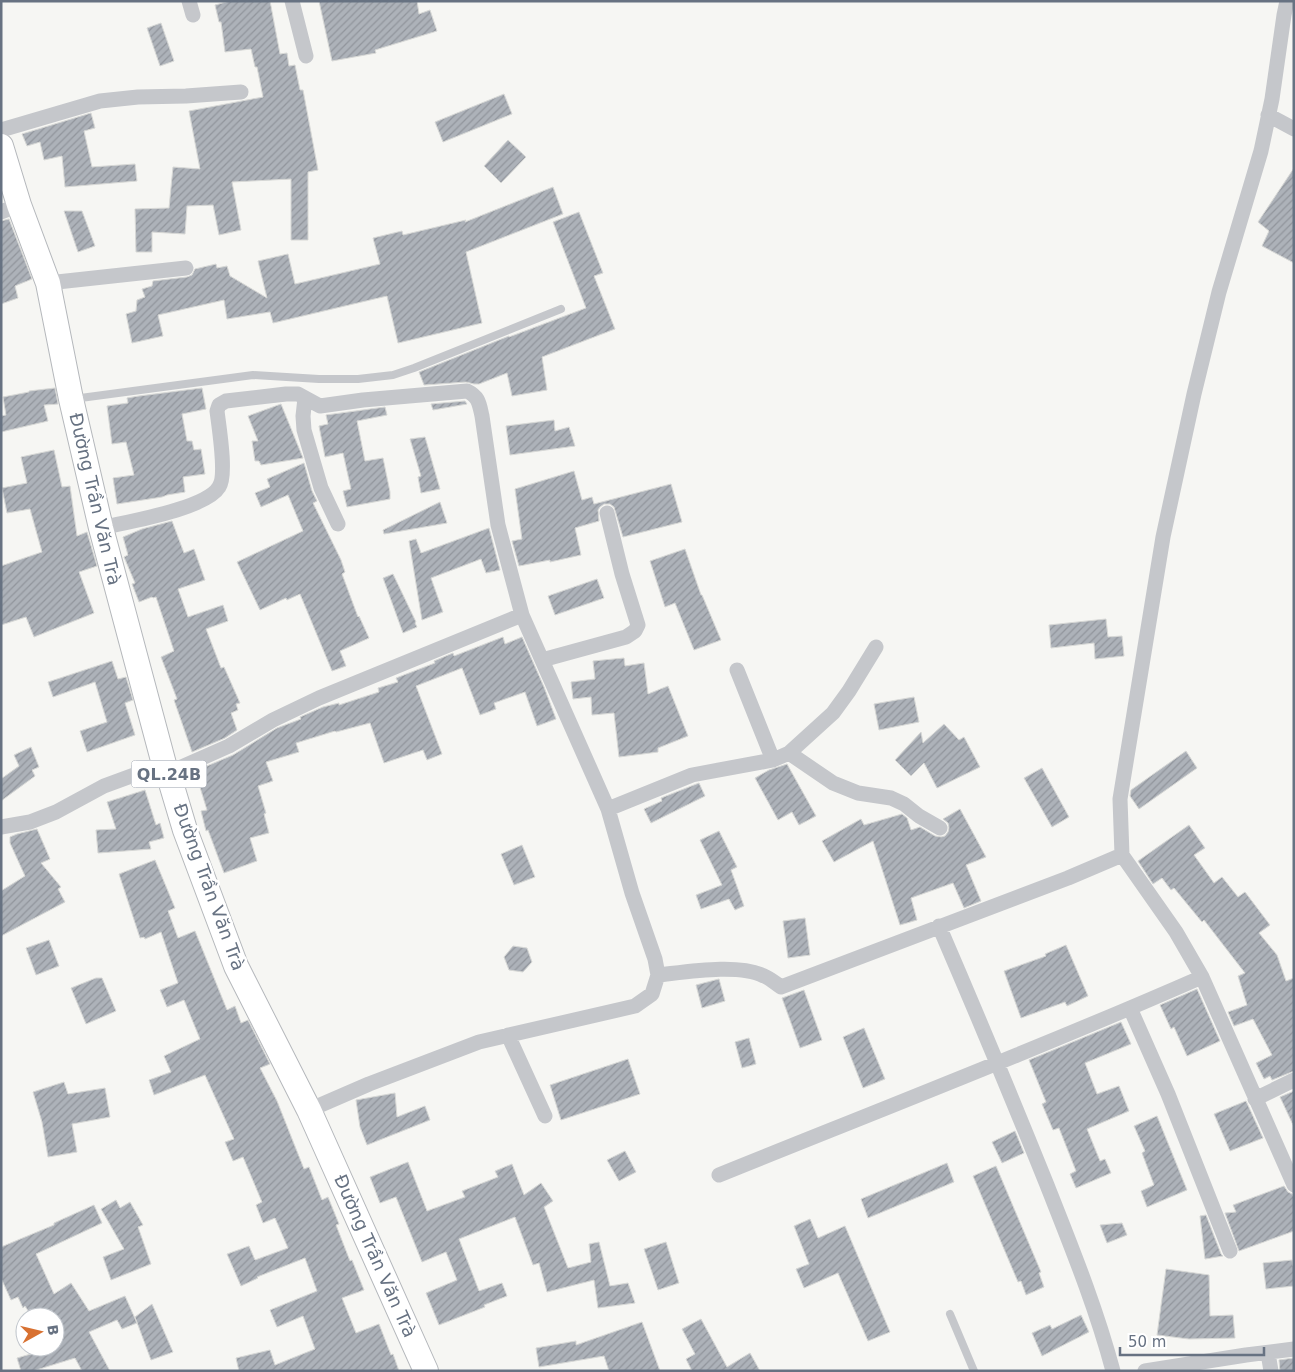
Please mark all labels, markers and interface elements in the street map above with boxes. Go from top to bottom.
street label: Đường Trần Văn Trà [65,411,126,587]
road number: QL.24B [132,761,206,788]
street label: Đường Trần Văn Trà [169,801,249,973]
street label: Đường Trần Văn Trà [330,1171,421,1341]
north arrow [15,1307,65,1357]
text: B [44,1324,62,1337]
scale bar [1120,1324,1264,1356]
text: 50 m [1128,1333,1166,1351]

